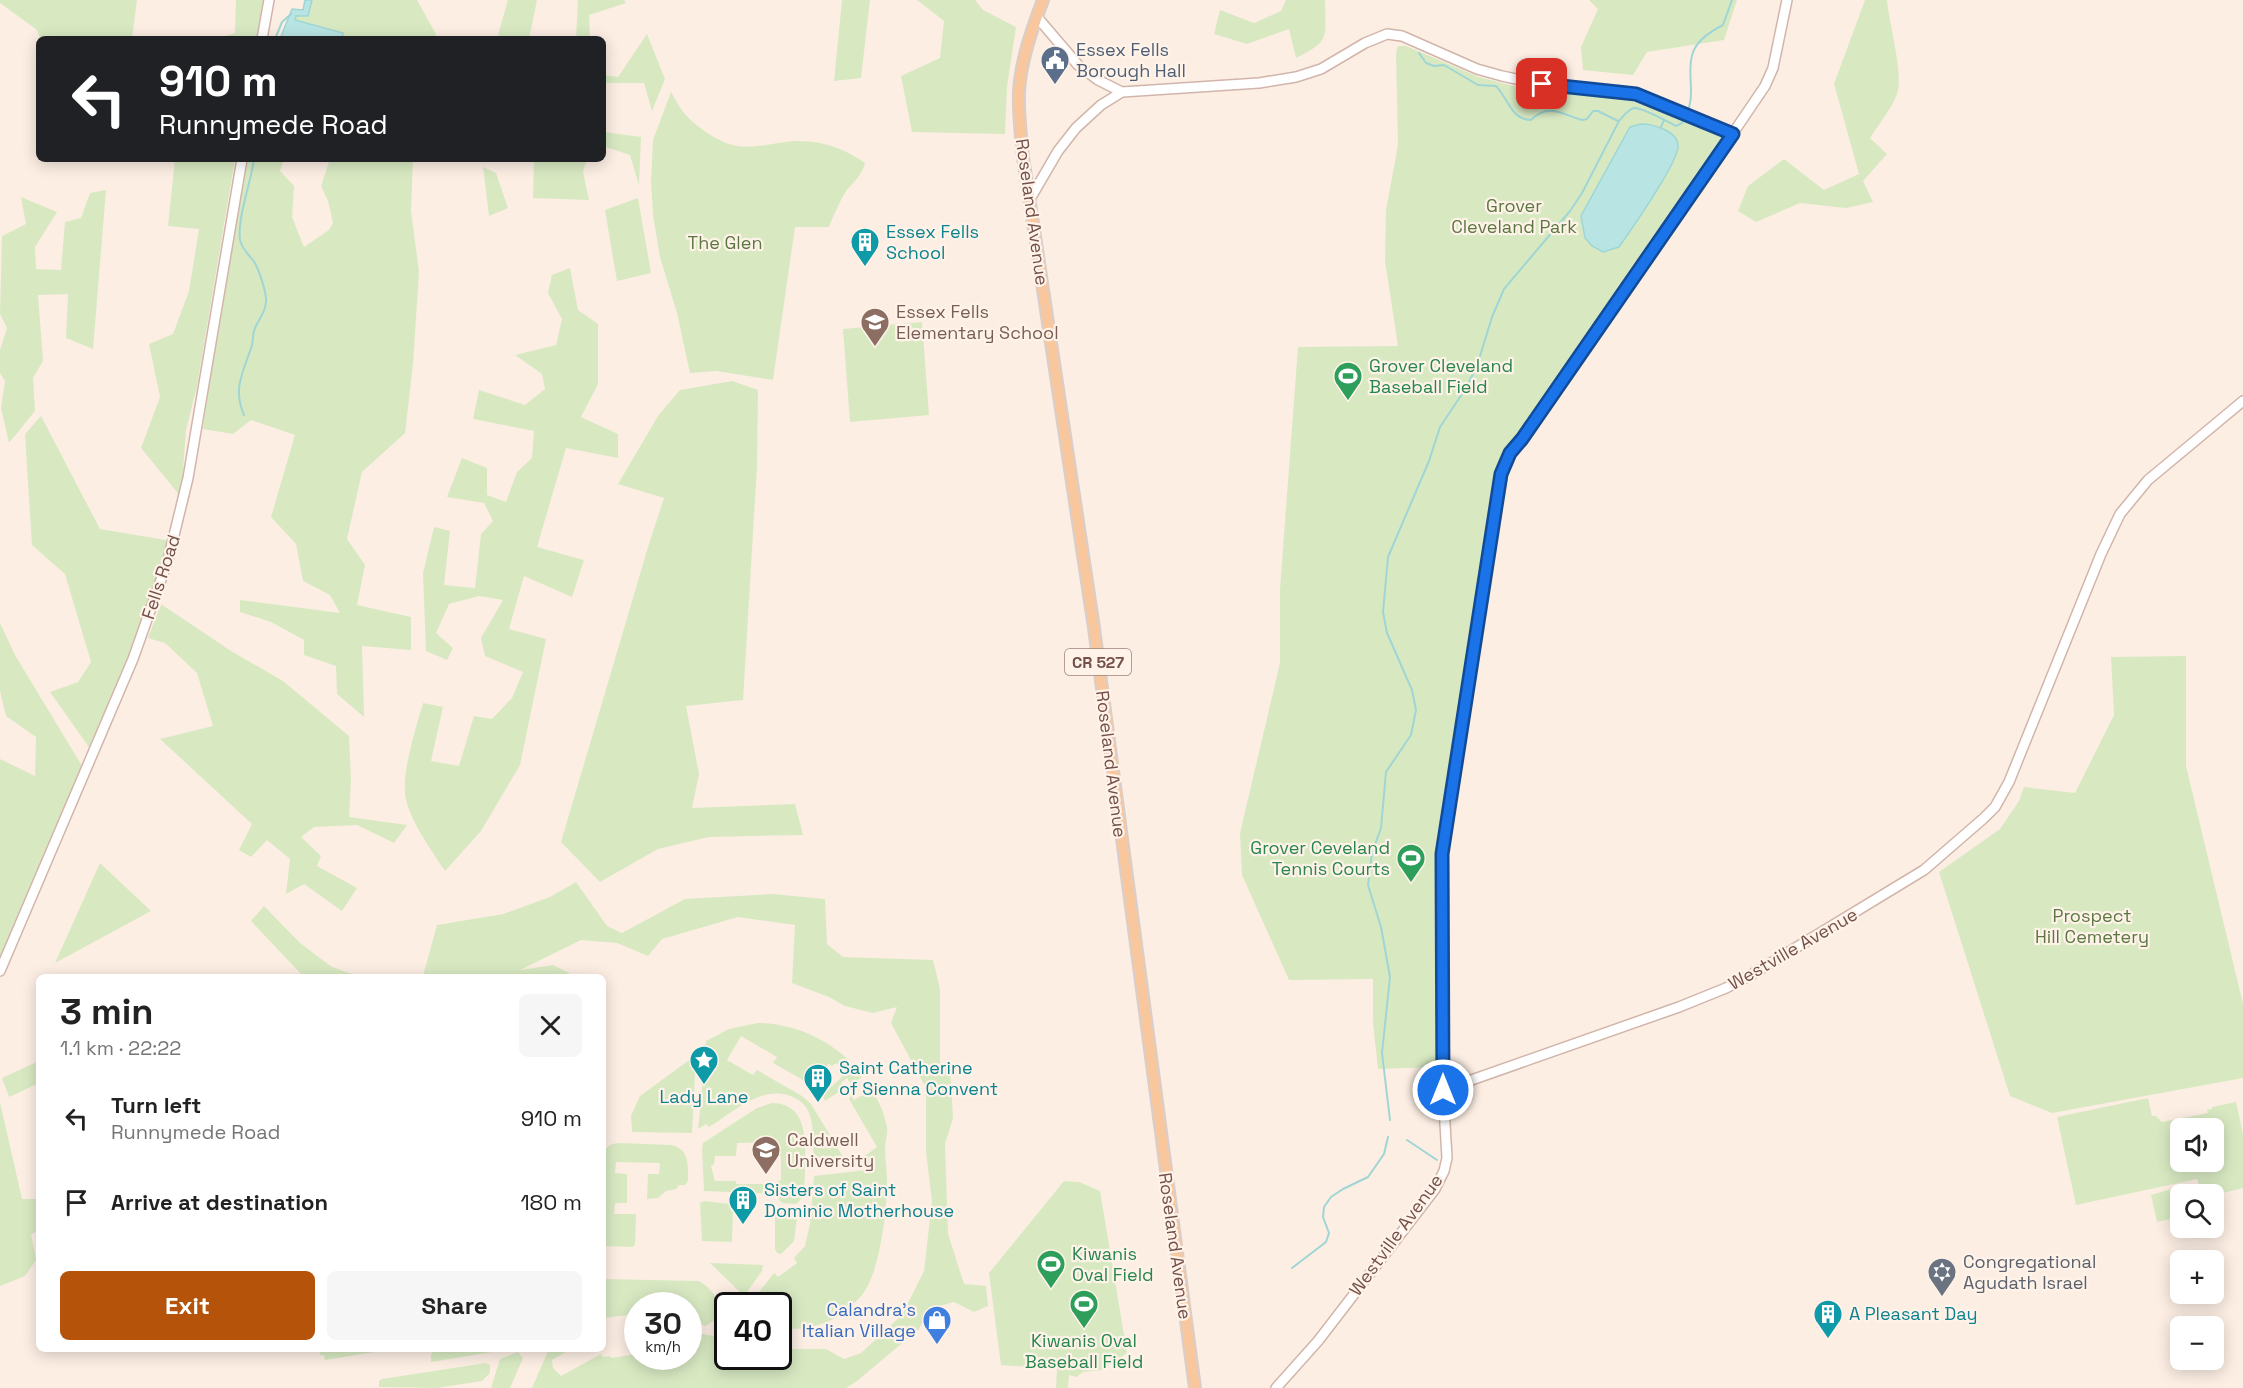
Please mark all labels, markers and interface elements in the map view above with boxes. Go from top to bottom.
place label: Essex Fells Borough Hall [1076,38,1186,82]
public building icon: Essex Fells Borough Hall [1039,44,1071,86]
text: 910 m [159,55,278,108]
pin [1516,58,1567,109]
icon: left [60,60,138,138]
icon: arrive [1525,67,1558,100]
text: Runnymede Road [159,107,388,142]
street label: Roseland Avenue [1011,137,1054,287]
park label: Grover Cleveland Park [1451,194,1577,238]
place label: Essex Fells School [886,220,979,264]
building icon: Essex Fells School [849,226,881,268]
park label: The Glen [688,231,762,254]
place label: Essex Fells Elementary School [896,300,1059,344]
school or university icon: Essex Fells Elementary School [859,306,891,348]
place label: Grover Cleveland Baseball Field [1369,354,1513,398]
sports icon: Grover Cleveland Baseball Field [1332,360,1364,402]
street label: Fells Road [136,532,185,622]
road number: CR 527 [1065,649,1131,675]
street label: Roseland Avenue [1091,689,1132,839]
place label: Grover Ceveland Tennis Courts [1250,836,1390,880]
sports icon: Grover Ceveland Tennis Courts [1395,842,1427,884]
street label: Westville Avenue [1724,902,1861,995]
park label: Prospect Hill Cemetery [2035,904,2149,948]
text: 3 min [60,989,154,1035]
button: close [519,994,582,1057]
text: 1.1 km · 22:22 [60,1035,181,1061]
place icon: Lady Lane [688,1044,720,1086]
place label: Saint Catherine of Sienna Convent [839,1056,998,1100]
position arrow [1411,1058,1475,1122]
building icon: Saint Catherine of Sienna Convent [802,1062,834,1104]
place label: Lady Lane [659,1085,749,1108]
text: Turn left [111,1091,201,1119]
icon: left [60,1102,93,1135]
text: 910 m [521,1104,582,1132]
map controls [2170,1118,2224,1370]
button: sound [2170,1118,2224,1172]
text: Runnymede Road [111,1119,280,1145]
place label: Caldwell University [787,1128,874,1172]
school or university icon: Caldwell University [750,1134,782,1176]
street label: Westville Avenue [1344,1169,1448,1300]
street label: Roseland Avenue [1154,1171,1197,1321]
place label: Sisters of Saint Dominic Motherhouse [764,1178,954,1222]
building icon: Sisters of Saint Dominic Motherhouse [727,1184,759,1226]
button: search [2170,1184,2224,1238]
icon: arrive [60,1186,93,1219]
text: Arrive at destination [111,1188,328,1216]
text: 180 m [520,1188,582,1216]
place label: Kiwanis Oval Field [1072,1242,1154,1286]
sports icon: Kiwanis Oval Field [1035,1248,1067,1290]
place label: Congregational Agudath Israel [1963,1250,2096,1294]
button: + [2170,1250,2224,1304]
synagogue icon: Congregational Agudath Israel [1926,1256,1958,1298]
button: Exit [60,1271,315,1340]
button: Share [327,1271,582,1340]
sports icon: Kiwanis Oval Baseball Field [1068,1288,1100,1330]
speed limit sign: 40 [714,1292,792,1370]
place label: Calandra's Italian Village [802,1298,916,1342]
building icon: A Pleasant Day [1812,1298,1844,1340]
place label: A Pleasant Day [1849,1302,1977,1325]
text: 30 [644,1304,682,1343]
shop icon: Calandra's Italian Village [921,1304,953,1346]
button: − [2170,1316,2224,1370]
place label: Kiwanis Oval Baseball Field [1025,1329,1143,1373]
text: km/h [645,1337,681,1356]

